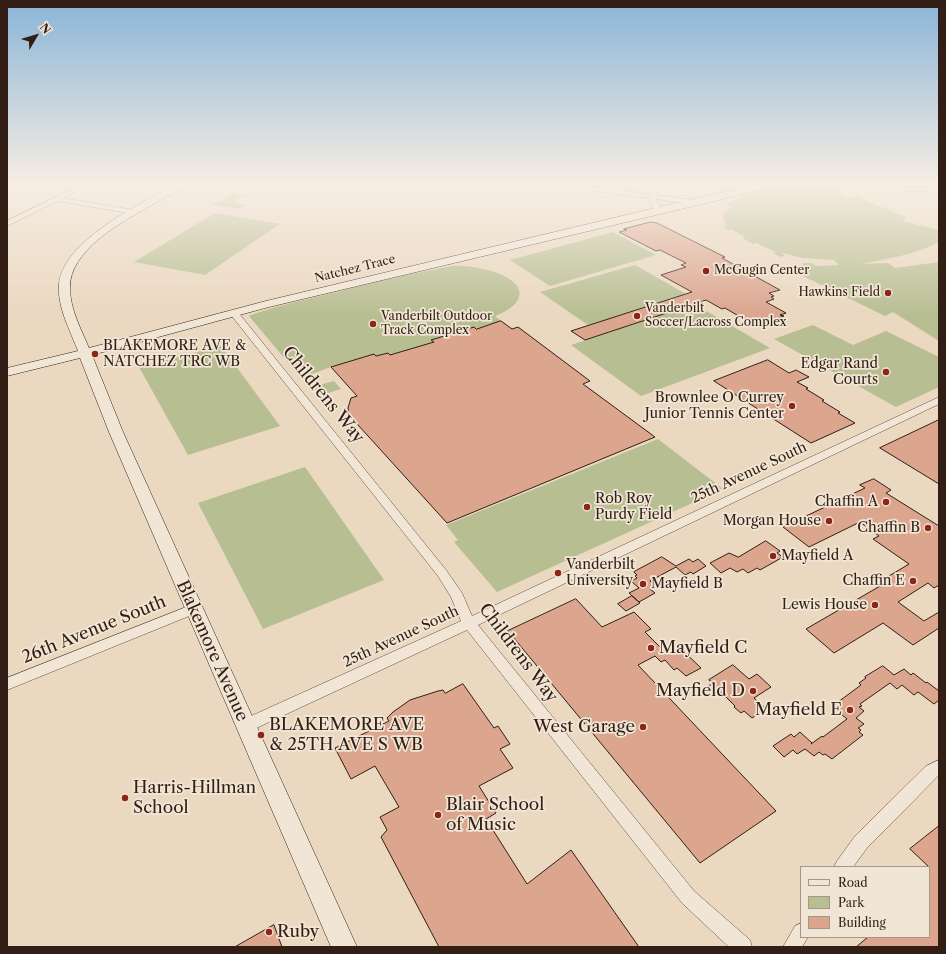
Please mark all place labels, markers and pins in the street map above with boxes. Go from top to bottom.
place label: McGugin Center [714,264,809,278]
marker: McGugin Center [701,266,711,276]
place label: Hawkins Field [798,286,880,300]
marker: Hawkins Field [883,288,893,298]
place label: Vanderbilt Soccer/Lacross Complex [645,302,786,330]
place label: Vanderbilt Outdoor Track Complex [381,310,492,338]
marker: Vanderbilt Soccer/Lacross Complex [632,311,642,321]
marker: Vanderbilt Outdoor Track Complex [368,319,378,329]
place label: BLAKEMORE AVE & NATCHEZ TRC WB [103,338,246,370]
marker: BLAKEMORE AVE & NATCHEZ TRC WB [90,349,100,359]
place label: Edgar Rand Courts [801,356,878,388]
marker: Edgar Rand Courts [881,367,891,377]
place label: Brownlee O Currey Junior Tennis Center [645,390,784,422]
marker: Brownlee O Currey Junior Tennis Center [787,401,797,411]
place label: Rob Roy Purdy Field [595,491,672,524]
place label: Chaffin A [815,494,878,510]
marker: Chaffin A [881,497,891,507]
marker: Rob Roy Purdy Field [582,502,592,512]
place label: Morgan House [723,513,821,529]
marker: Morgan House [824,516,834,526]
place label: Chaffin B [857,520,920,536]
marker: Chaffin B [923,523,933,533]
place label: Mayfield A [781,548,853,564]
marker: Mayfield A [768,551,778,561]
place label: Vanderbilt University [566,557,635,590]
marker: Vanderbilt University [553,568,563,578]
place label: Chaffin E [842,573,905,589]
place label: Mayfield B [651,576,723,592]
marker: Chaffin E [908,576,918,586]
marker: Mayfield B [638,579,648,589]
place label: Lewis House [782,597,867,613]
marker: Lewis House [870,600,880,610]
place label: Mayfield C [659,638,747,658]
marker: Mayfield C [646,643,656,653]
place label: Mayfield D [656,681,745,701]
marker: Mayfield D [748,686,758,696]
place label: Mayfield E [755,700,842,720]
marker: Mayfield E [845,705,855,715]
place label: BLAKEMORE AVE & 25TH AVE S WB [269,715,424,755]
place label: West Garage [533,717,635,737]
marker: West Garage [638,722,648,732]
marker: BLAKEMORE AVE & 25TH AVE S WB [256,730,266,740]
place label: Harris-Hillman School [133,778,256,818]
marker: Harris-Hillman School [120,793,130,803]
place label: Blair School of Music [446,795,544,835]
marker: Blair School of Music [433,810,443,820]
place label: Ruby [277,922,319,942]
marker: Ruby [264,927,274,937]

